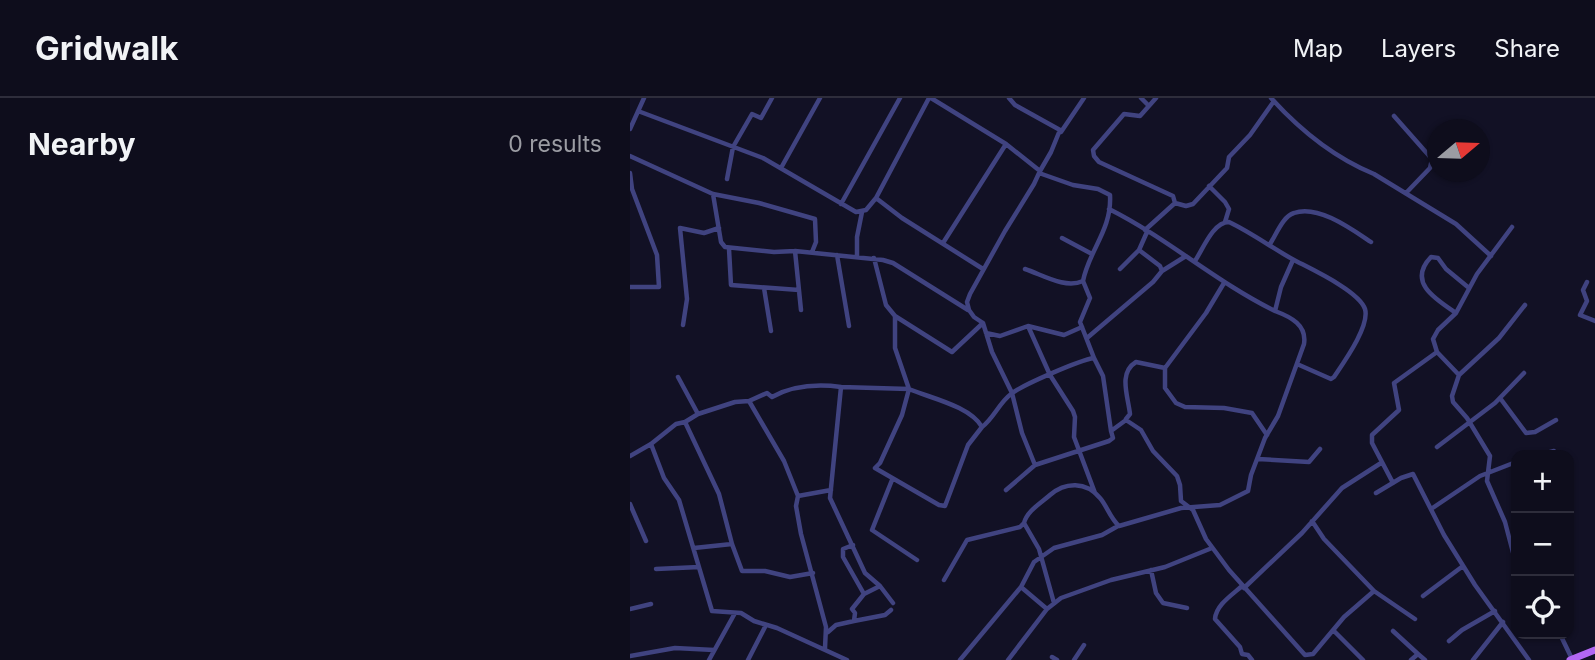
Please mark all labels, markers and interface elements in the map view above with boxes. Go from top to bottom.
text: Gridwalk [35,28,178,68]
text: Map [1293,34,1343,63]
text: Layers [1381,34,1456,63]
text: Share [1494,34,1560,63]
north arrow [1427,119,1490,182]
text: Nearby [28,126,136,162]
text: 0 results [508,130,602,158]
map controls [1511,450,1574,639]
button: + [1511,450,1574,513]
button: − [1511,513,1574,576]
button: locate [1511,576,1574,639]

